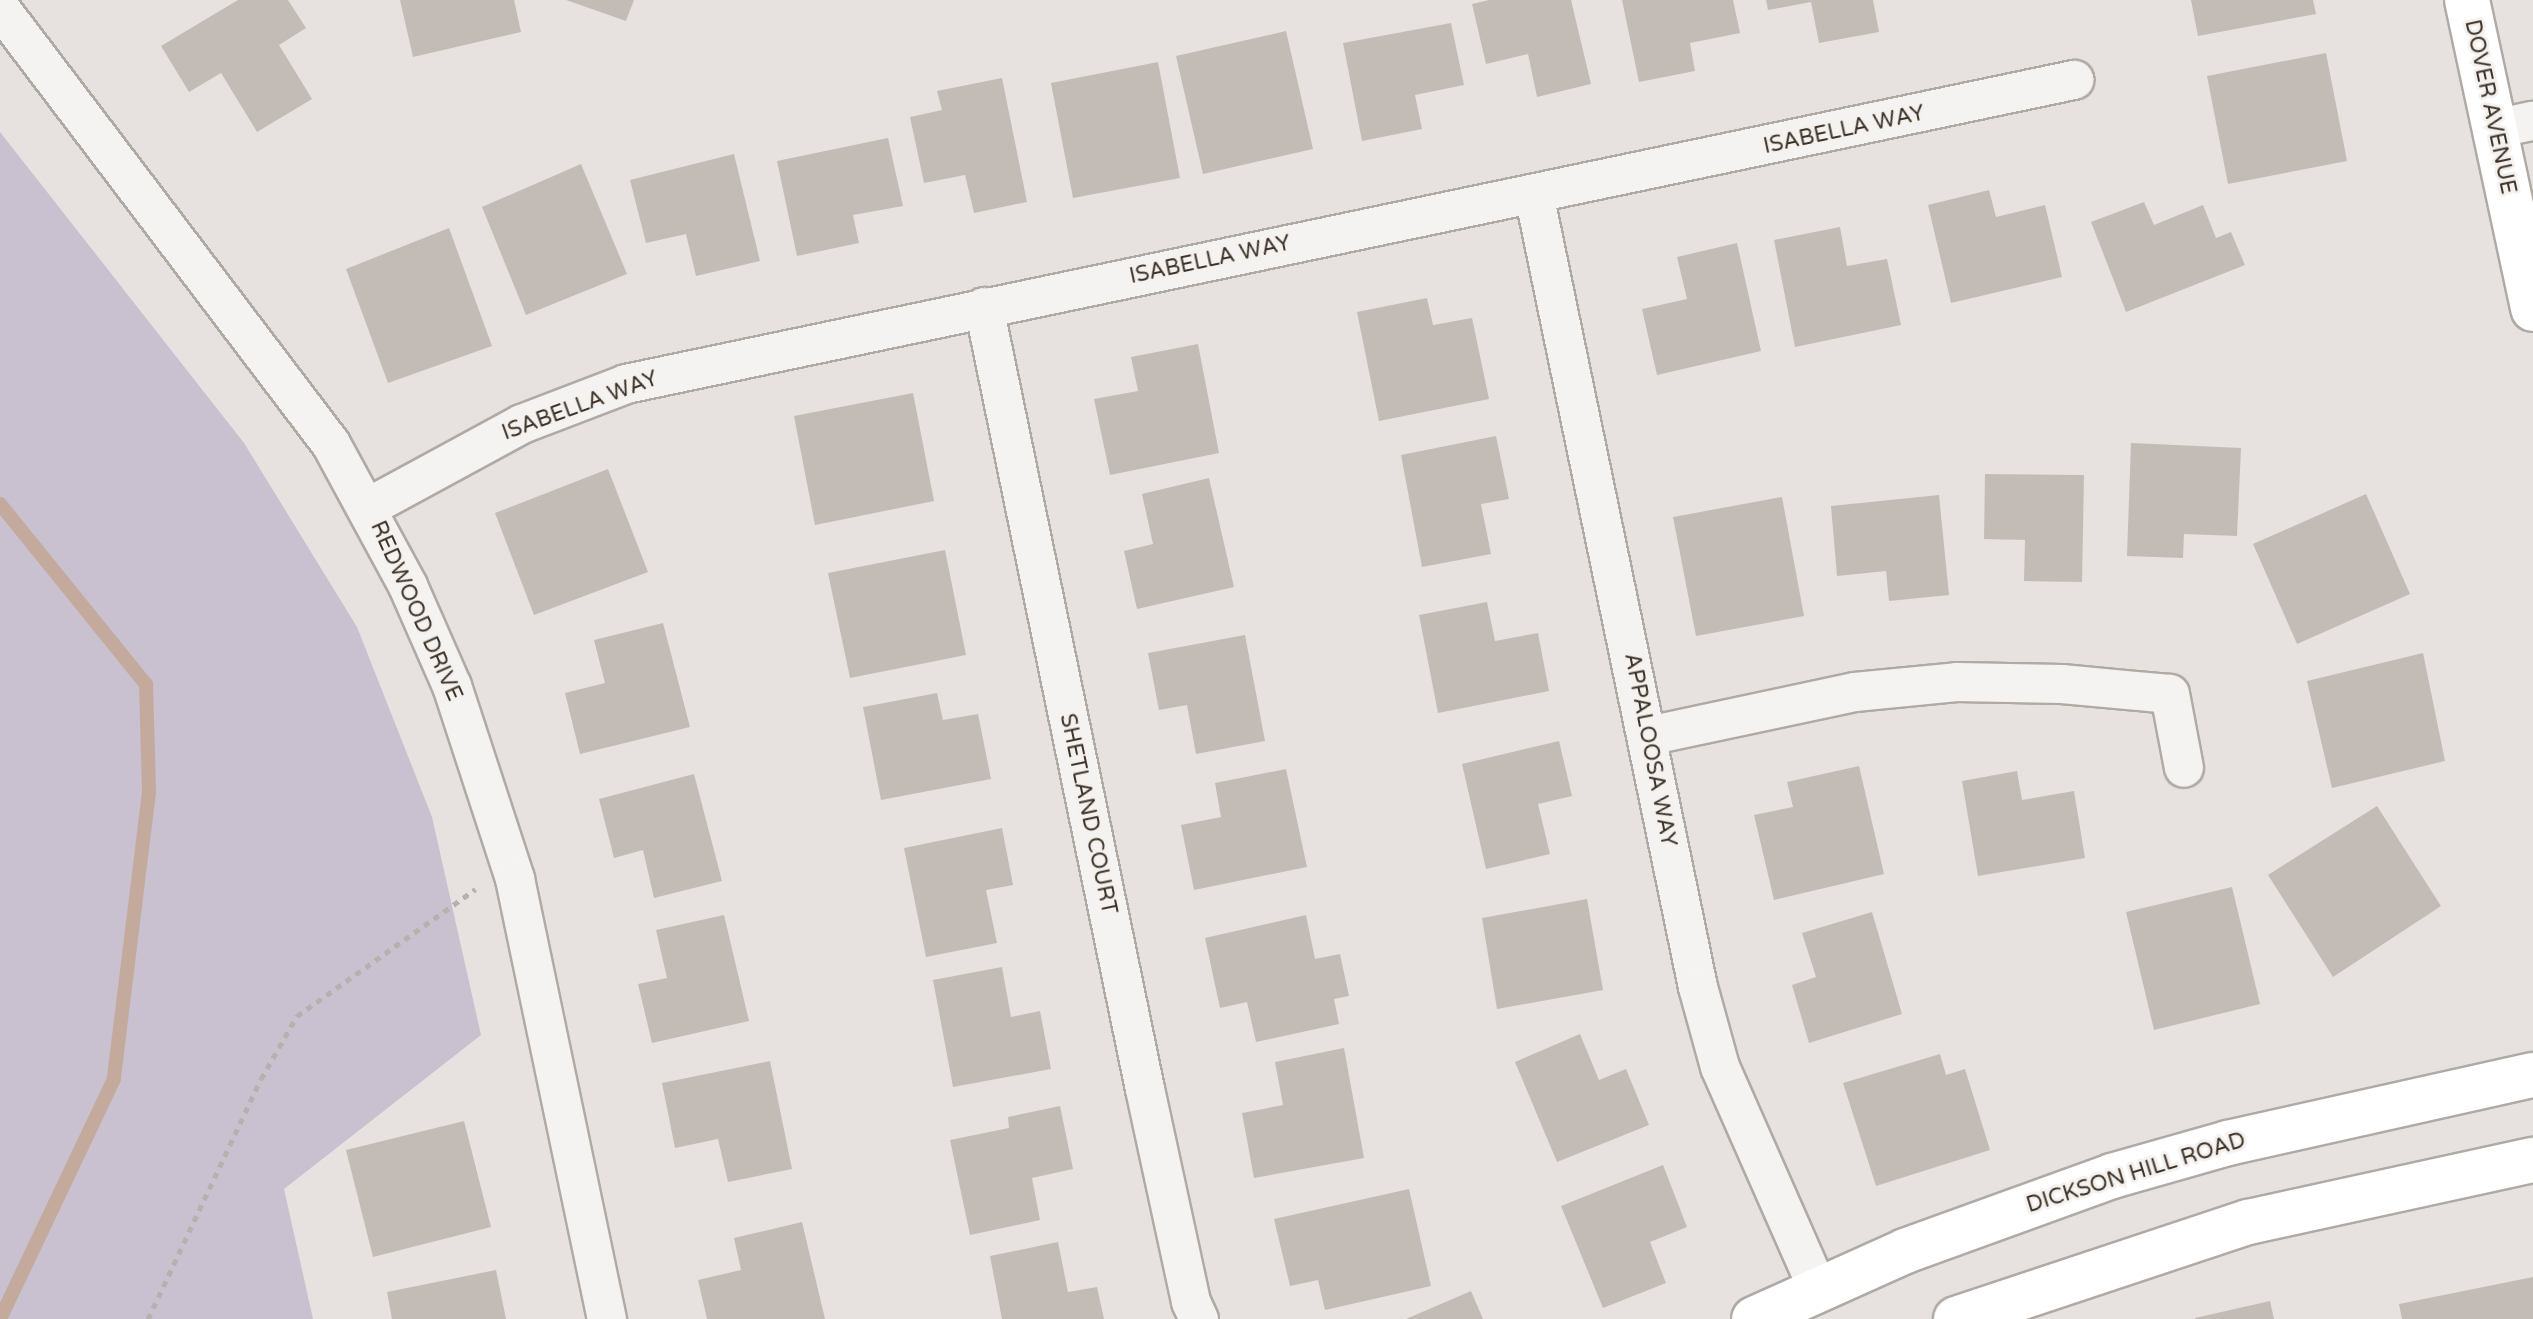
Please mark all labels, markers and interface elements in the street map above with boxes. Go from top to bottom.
street label: DOVER AVENUE [2459,17,2521,197]
street label: ISABELLA WAY [1761,100,1927,160]
street label: ISABELLA WAY [1127,230,1293,290]
street label: ISABELLA WAY [498,366,662,446]
street label: REDWOOD DRIVE [364,517,468,705]
street label: APPALOOSA WAY [1618,651,1682,849]
street label: SHETLAND COURT [1054,711,1122,917]
street label: DICKSON HILL ROAD [2023,1127,2249,1219]

